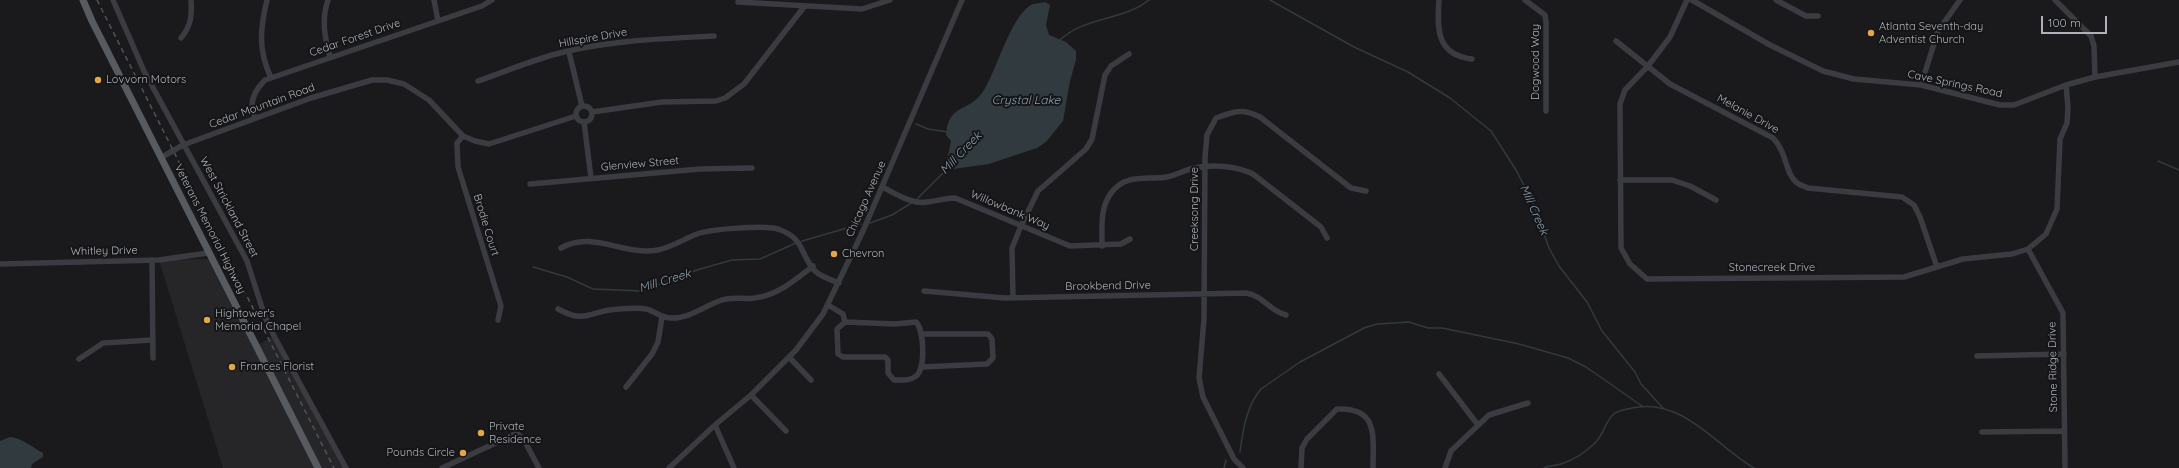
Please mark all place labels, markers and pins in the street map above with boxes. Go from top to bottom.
place label: Atlanta Seventh-day Adventist Church [1879,20,1983,46]
marker: Atlanta Seventh-day Adventist Church [1866,28,1876,38]
place label: Lovvorn Motors [106,73,186,87]
marker: Lovvorn Motors [93,75,103,85]
place label: Chevron [842,247,884,261]
marker: Chevron [829,249,839,259]
place label: Hightower's Memorial Chapel [215,307,301,333]
marker: Hightower's Memorial Chapel [202,315,212,325]
place label: Frances Florist [240,360,314,374]
marker: Frances Florist [227,362,237,372]
place label: Private Residence [489,420,541,446]
marker: Private Residence [476,428,486,438]
place label: Pounds Circle [387,446,455,460]
marker: Pounds Circle [458,448,468,458]

